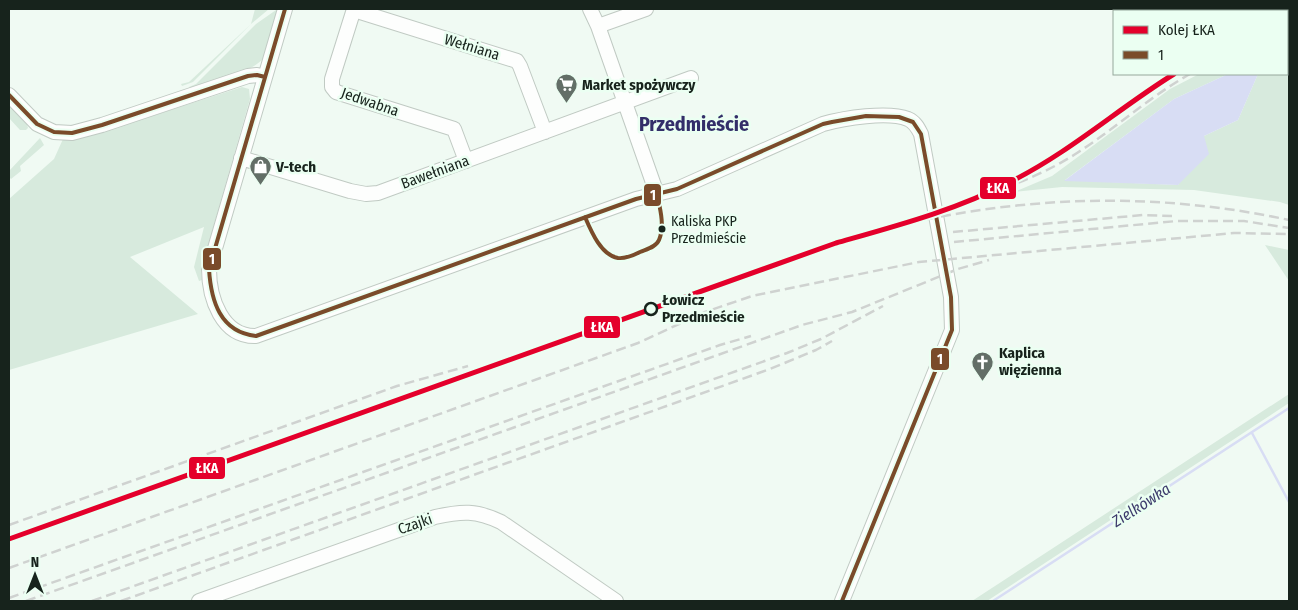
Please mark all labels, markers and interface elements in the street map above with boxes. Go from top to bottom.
legend [1113,10,1288,75]
text: Kolej ŁKA [1158,21,1215,39]
street label: Wełniana [442,30,502,64]
text: 1 [1158,46,1164,64]
supermarket icon: Market spożywczy [554,73,578,104]
place label: Market spożywczy [582,76,696,94]
street label: Jedwabna [339,84,401,120]
district label: Przedmieście [639,112,749,136]
street label: Bawełniana [398,151,472,193]
shop icon: V-tech [248,155,272,186]
place label: V-tech [275,158,316,176]
line badge: ŁKA [979,176,1017,200]
text: ŁKA [987,180,1010,197]
line badge: 1 [643,183,662,207]
text: 1 [650,187,656,204]
place label: Kaliska PKP Przedmieście [671,213,746,247]
marker: Kaliska PKP Przedmieście [657,224,667,234]
line badge: 1 [202,247,222,271]
text: 1 [209,251,215,268]
place label: Łowicz Przedmieście [662,291,745,326]
marker: Łowicz Przedmieście [644,302,658,316]
line badge: ŁKA [583,315,621,339]
text: ŁKA [591,319,614,336]
place label: Kaplica więzienna [999,344,1062,379]
line badge: 1 [930,347,950,371]
church icon: Kaplica więzienna [971,350,995,381]
text: 1 [937,351,943,368]
line badge: ŁKA [188,456,226,480]
text: ŁKA [196,460,219,477]
water label: Zielkówka [1107,479,1174,532]
street label: Czajki [395,510,435,538]
north arrow [10,550,60,600]
text: N [31,554,39,571]

